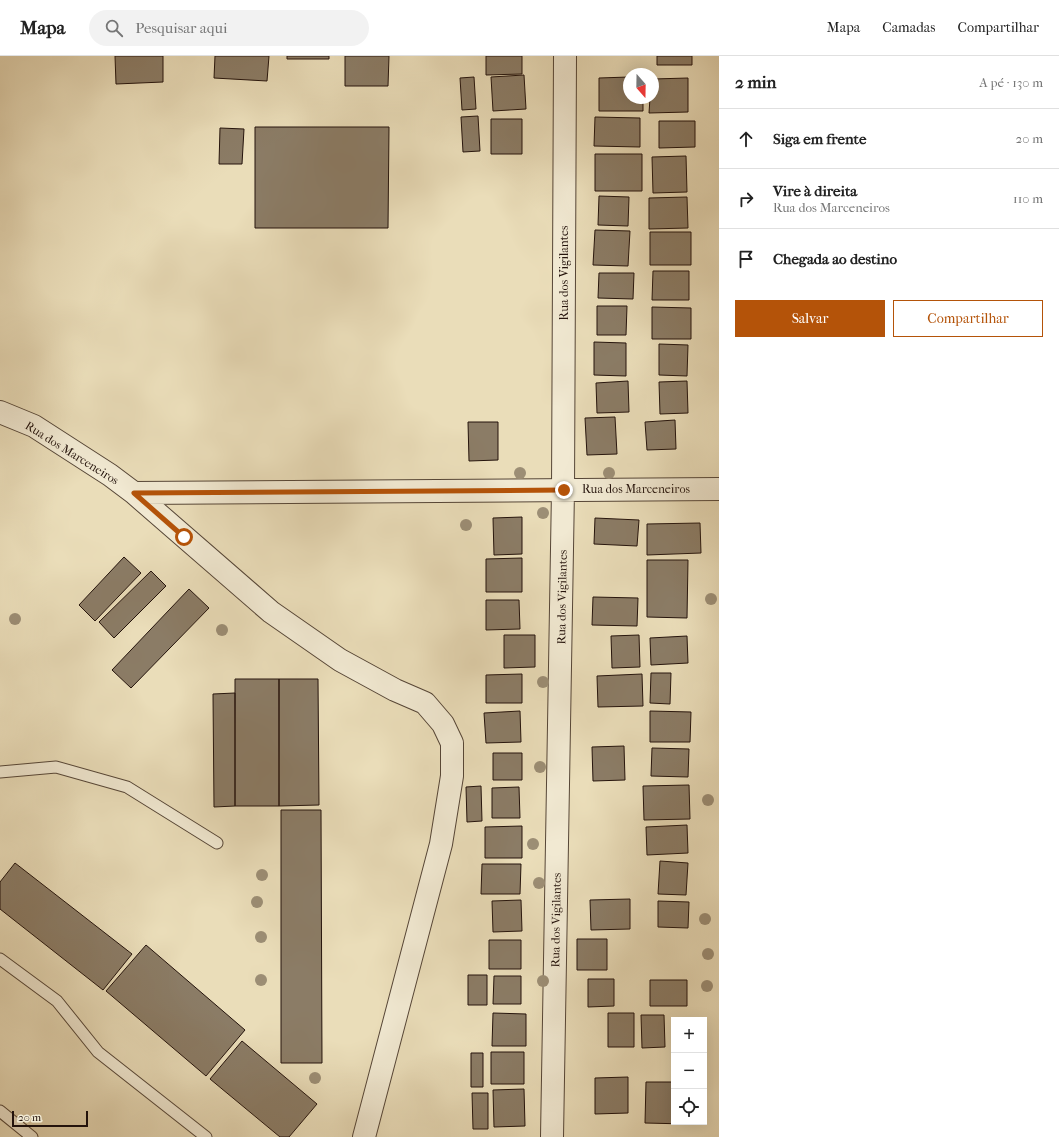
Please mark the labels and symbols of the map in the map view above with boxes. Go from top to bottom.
north arrow [623,68,659,104]
street label: Rua dos Vigilantes [557,225,571,320]
street label: Rua dos Marceneiros [23,418,122,488]
route end [555,481,573,499]
street label: Rua dos Marceneiros [582,482,690,496]
route start [175,528,193,546]
street label: Rua dos Vigilantes [554,549,570,644]
street label: Rua dos Vigilantes [548,872,564,967]
scale bar [12,1109,88,1128]

